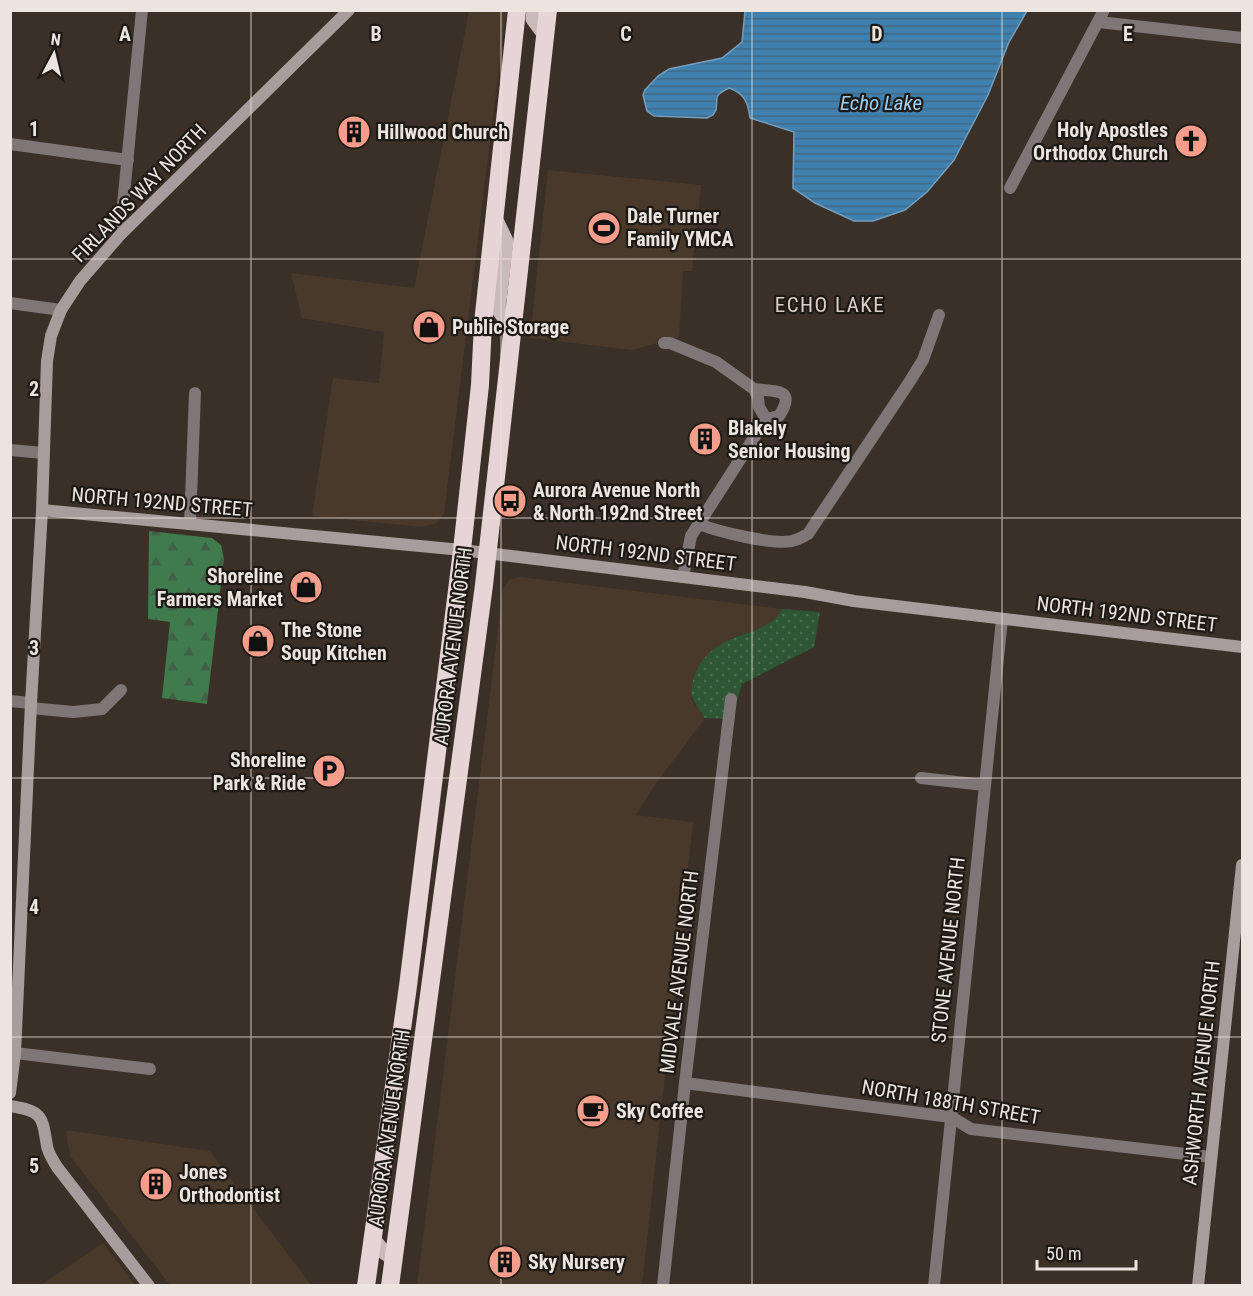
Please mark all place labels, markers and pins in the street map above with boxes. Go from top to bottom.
building icon: Hillwood Church [336,114,372,150]
place label: Holy Apostles Orthodox Church [1033,118,1168,165]
place label: Hillwood Church [377,120,508,144]
church icon: Holy Apostles Orthodox Church [1173,123,1209,159]
place label: Dale Turner Family YMCA [627,204,733,251]
sports icon: Dale Turner Family YMCA [586,210,622,246]
shop icon: Public Storage [411,309,447,345]
place label: Public Storage [452,315,569,339]
place label: Blakely Senior Housing [728,416,851,463]
building icon: Blakely Senior Housing [687,421,723,457]
place label: Aurora Avenue North & North 192nd Street [533,478,702,525]
bus stop icon: Aurora Avenue North & North 192nd Street [492,483,528,519]
place label: Shoreline Farmers Market [157,564,283,611]
shop icon: Shoreline Farmers Market [288,569,324,605]
place label: The Stone Soup Kitchen [281,618,387,665]
shop icon: The Stone Soup Kitchen [240,623,276,659]
place label: Shoreline Park & Ride [213,748,306,795]
parking icon: Shoreline Park & Ride [311,753,347,789]
cafe icon: Sky Coffee [575,1093,611,1129]
place label: Sky Coffee [616,1099,703,1123]
place label: Jones Orthodontist [179,1160,280,1207]
building icon: Jones Orthodontist [138,1166,174,1202]
building icon: Sky Nursery [487,1244,523,1280]
place label: Sky Nursery [528,1250,625,1274]

